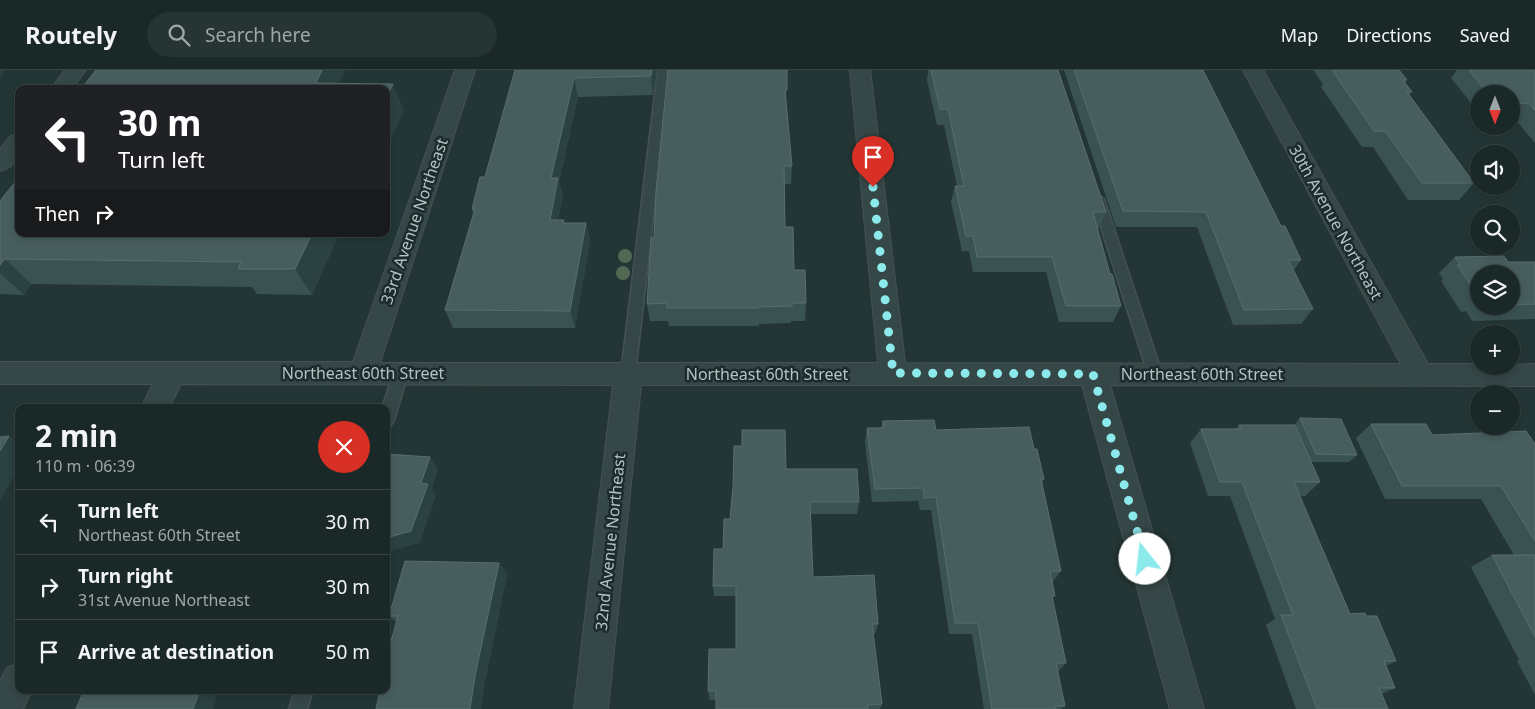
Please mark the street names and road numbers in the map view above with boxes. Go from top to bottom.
street label: 33rd Avenue Northeast [375,135,453,307]
street label: 30th Avenue Northeast [1284,141,1388,304]
street label: Northeast 60th Street [282,362,444,384]
street label: Northeast 60th Street [686,363,848,385]
street label: Northeast 60th Street [1121,363,1283,385]
street label: 32nd Avenue Northeast [590,452,630,632]

